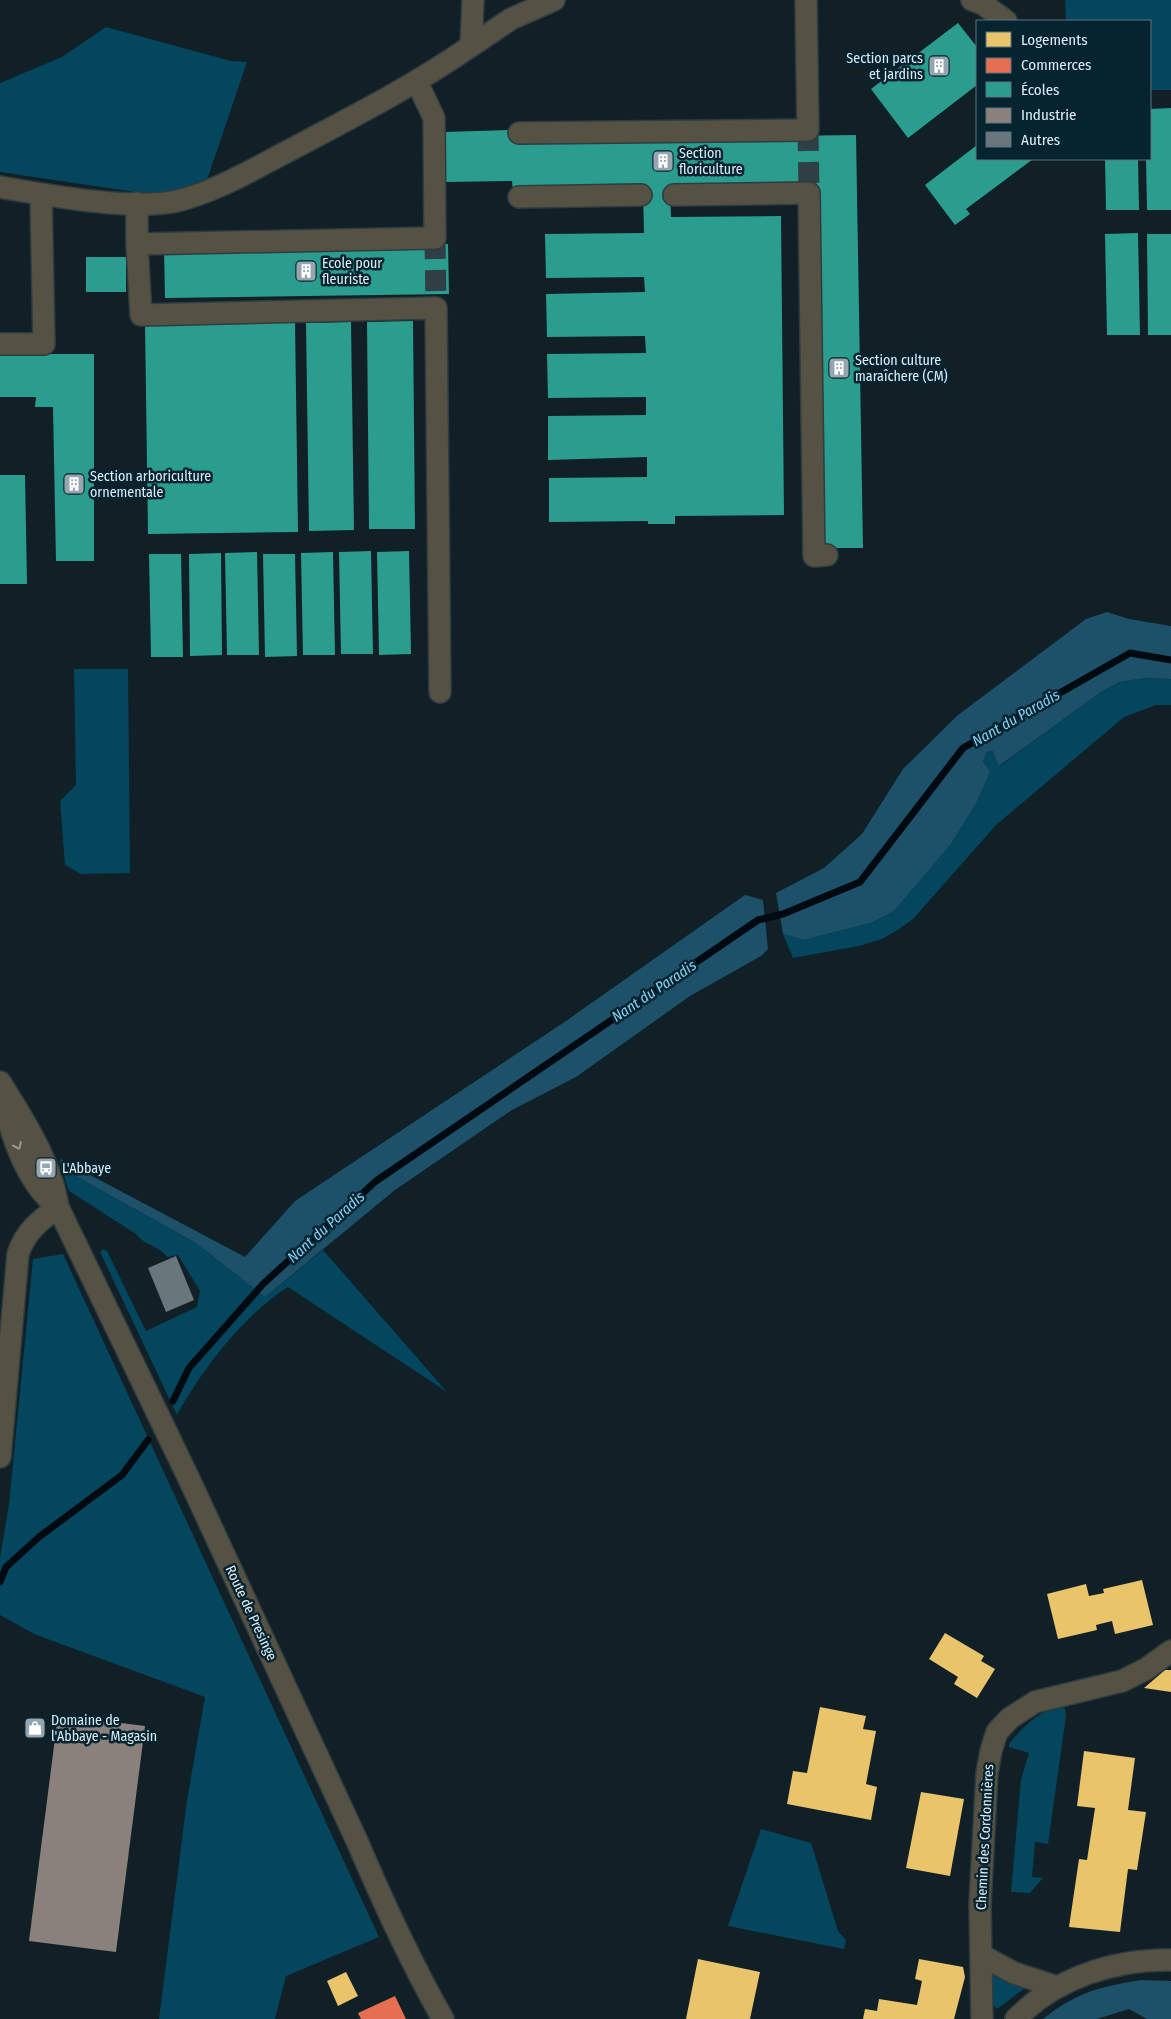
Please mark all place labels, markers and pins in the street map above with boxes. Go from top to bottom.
place label: Section parcs et jardins [846,50,923,83]
building icon: Section parcs et jardins [927,54,951,78]
place label: Section floriculture [679,145,743,178]
building icon: Section floriculture [651,149,675,173]
place label: Ecole pour fleuriste [322,255,382,288]
building icon: Ecole pour fleuriste [294,259,318,283]
place label: Section culture maraîchere (CM) [855,352,948,385]
building icon: Section culture maraîchere (CM) [827,356,851,380]
place label: Section arboriculture ornementale [90,468,211,501]
building icon: Section arboriculture ornementale [62,472,86,496]
bus stop icon: L'Abbaye [34,1156,58,1180]
place label: L'Abbaye [62,1160,111,1177]
place label: Domaine de l'Abbaye - Magasin [51,1712,157,1745]
shop icon: Domaine de l'Abbaye - Magasin [23,1716,47,1740]

